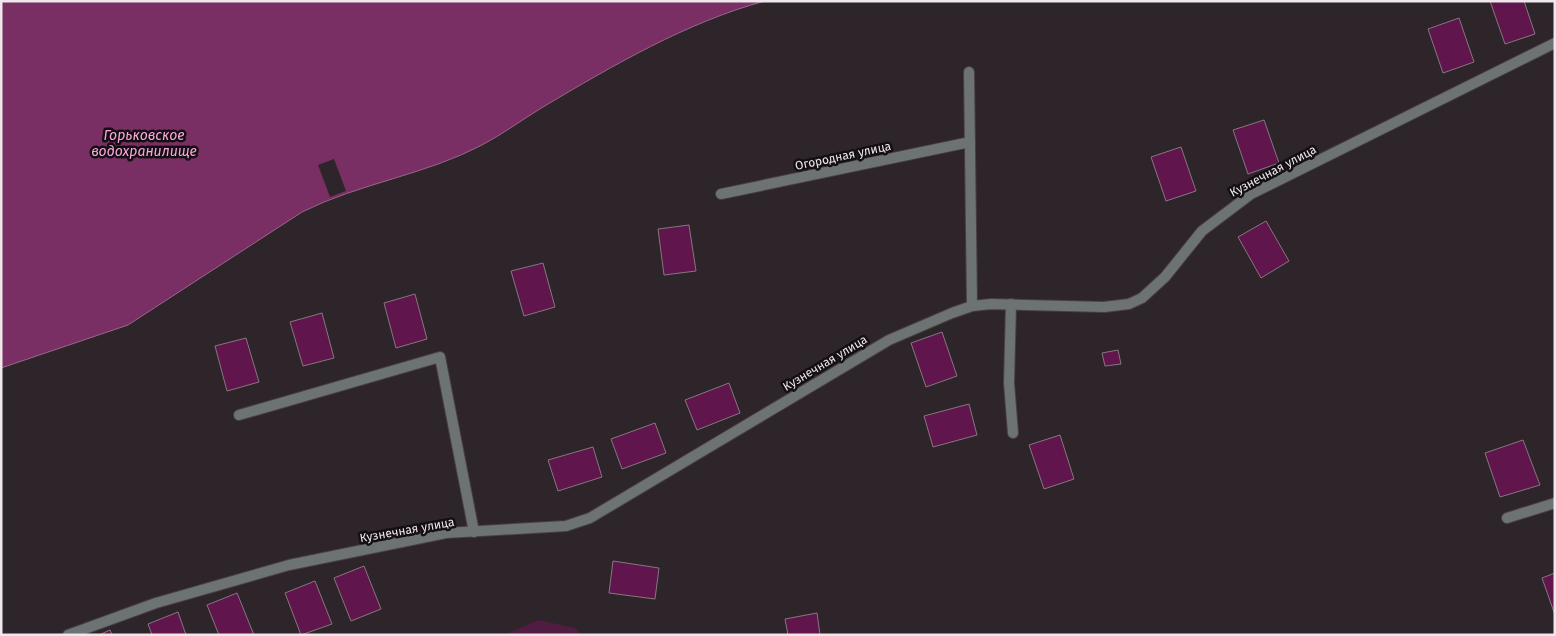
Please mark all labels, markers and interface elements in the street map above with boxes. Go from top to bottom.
water label: Горьковское водохранилище [91,127,197,160]
street label: Огородная улица [794,139,892,173]
street label: Кузнечная улица [1227,142,1319,200]
street label: Кузнечная улица [780,332,870,394]
street label: Кузнечная улица [359,515,455,545]

